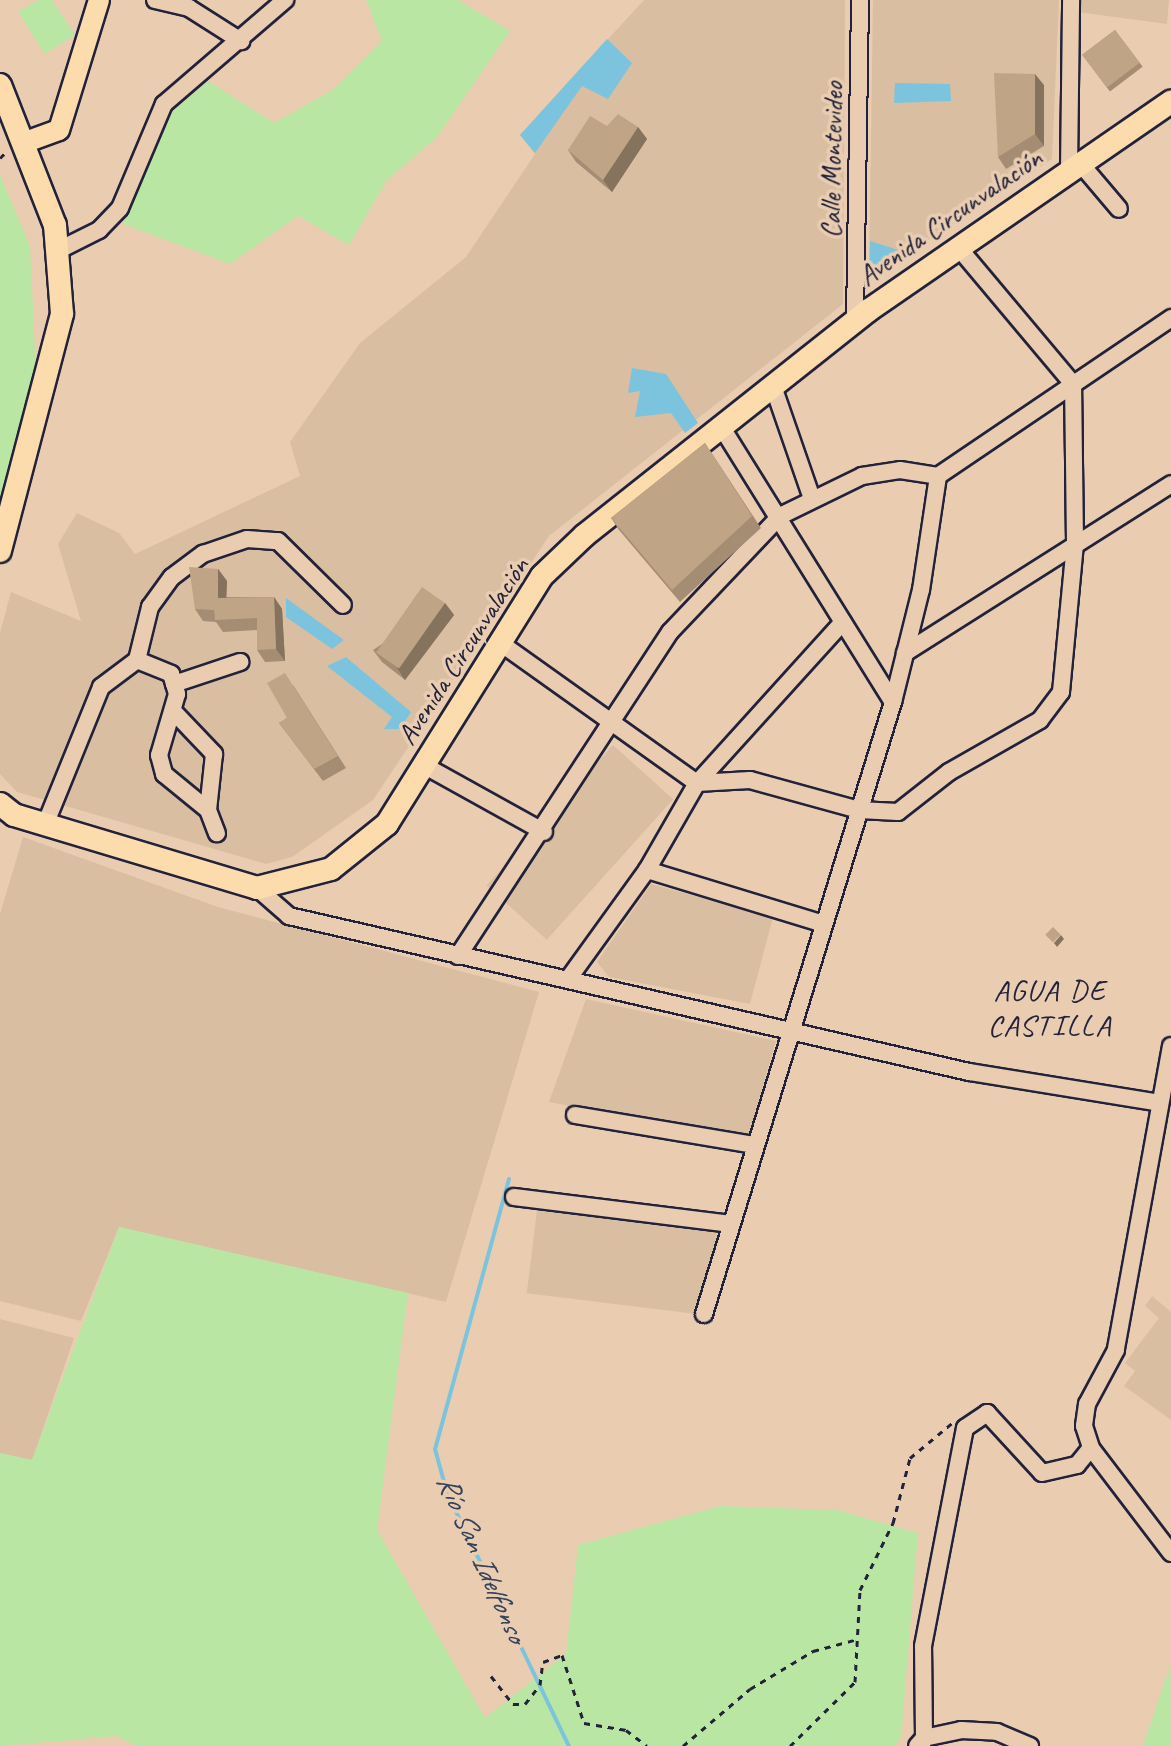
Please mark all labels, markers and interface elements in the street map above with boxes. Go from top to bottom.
street label: Calle Montevideo [814,82,850,238]
street label: Avenida Circunvalación [852,141,1048,293]
street label: Avenida Circunvalación [390,551,536,751]
district label: AGUA DE CASTILLA [988,972,1112,1042]
water label: Río San Idelfonso [429,1469,535,1647]

